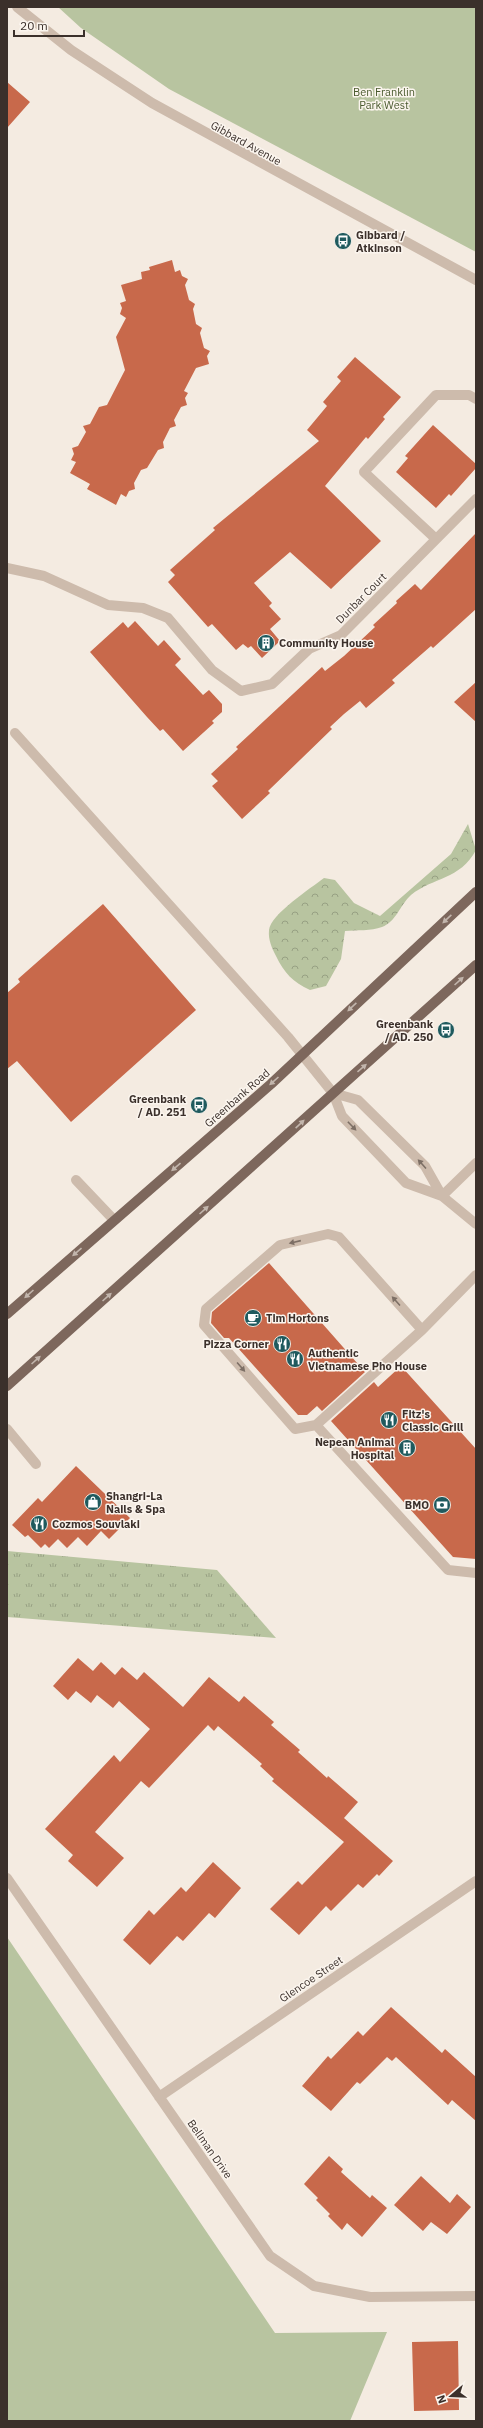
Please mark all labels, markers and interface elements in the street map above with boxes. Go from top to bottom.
scale bar [14,12,84,38]
text: 20 m [20,18,48,33]
park label: Ben Franklin Park West [353,85,415,112]
street label: Gibbard Avenue [208,118,284,168]
place label: Gibbard / Atkinson [356,228,405,255]
bus stop icon: Gibbard / Atkinson [333,231,353,251]
street label: Dunbar Court [333,570,389,626]
building icon: Community House [256,633,276,653]
place label: Community House [279,636,373,650]
one-way arrow [442,914,453,923]
one-way arrow [454,976,464,985]
one-way arrow [347,1002,357,1012]
place label: Greenbank / AD. 250 [376,1017,434,1044]
bus stop icon: Greenbank / AD. 250 [436,1020,456,1040]
one-way arrow [357,1063,368,1072]
street label: Greenbank Road [201,1066,273,1130]
one-way arrow [269,1077,279,1086]
place label: Greenbank / AD. 251 [129,1092,187,1119]
bus stop icon: Greenbank / AD. 251 [189,1095,209,1115]
one-way arrow [296,1120,305,1129]
one-way arrow [347,1121,356,1131]
one-way arrow [417,1158,426,1169]
one-way arrow [170,1162,181,1171]
one-way arrow [198,1206,209,1215]
one-way arrow [289,1239,302,1245]
one-way arrow [72,1247,82,1256]
one-way arrow [25,1289,34,1298]
one-way arrow [102,1293,111,1302]
one-way arrow [392,1296,401,1305]
cafe icon: Tim Hortons [243,1308,263,1328]
place label: Tim Hortons [266,1311,330,1325]
restaurant icon: Pizza Corner [272,1334,292,1354]
place label: Pizza Corner [203,1337,270,1351]
place label: Authentic Vietnamese Pho House [308,1346,427,1373]
restaurant icon: Authentic Vietnamese Pho House [285,1349,305,1369]
one-way arrow [31,1355,41,1365]
one-way arrow [236,1363,245,1372]
place label: Fitz's Classic Grill [402,1407,464,1434]
restaurant icon: Fitz's Classic Grill [379,1410,399,1430]
place label: Nepean Animal Hospital [315,1435,395,1462]
building icon: Nepean Animal Hospital [397,1438,417,1458]
place label: Shangri-La Nails & Spa [106,1489,165,1516]
shop icon: Shangri-La Nails & Spa [83,1492,103,1512]
bank icon: BMO [432,1495,452,1515]
place label: BMO [405,1498,429,1512]
restaurant icon: Cozmos Souvlaki [29,1514,49,1534]
place label: Cozmos Souvlaki [52,1517,140,1531]
street label: Glencoe Street [277,1953,345,2005]
street label: Bellman Drive [184,2117,236,2181]
north arrow [431,2376,471,2416]
text: N [434,2393,449,2405]

